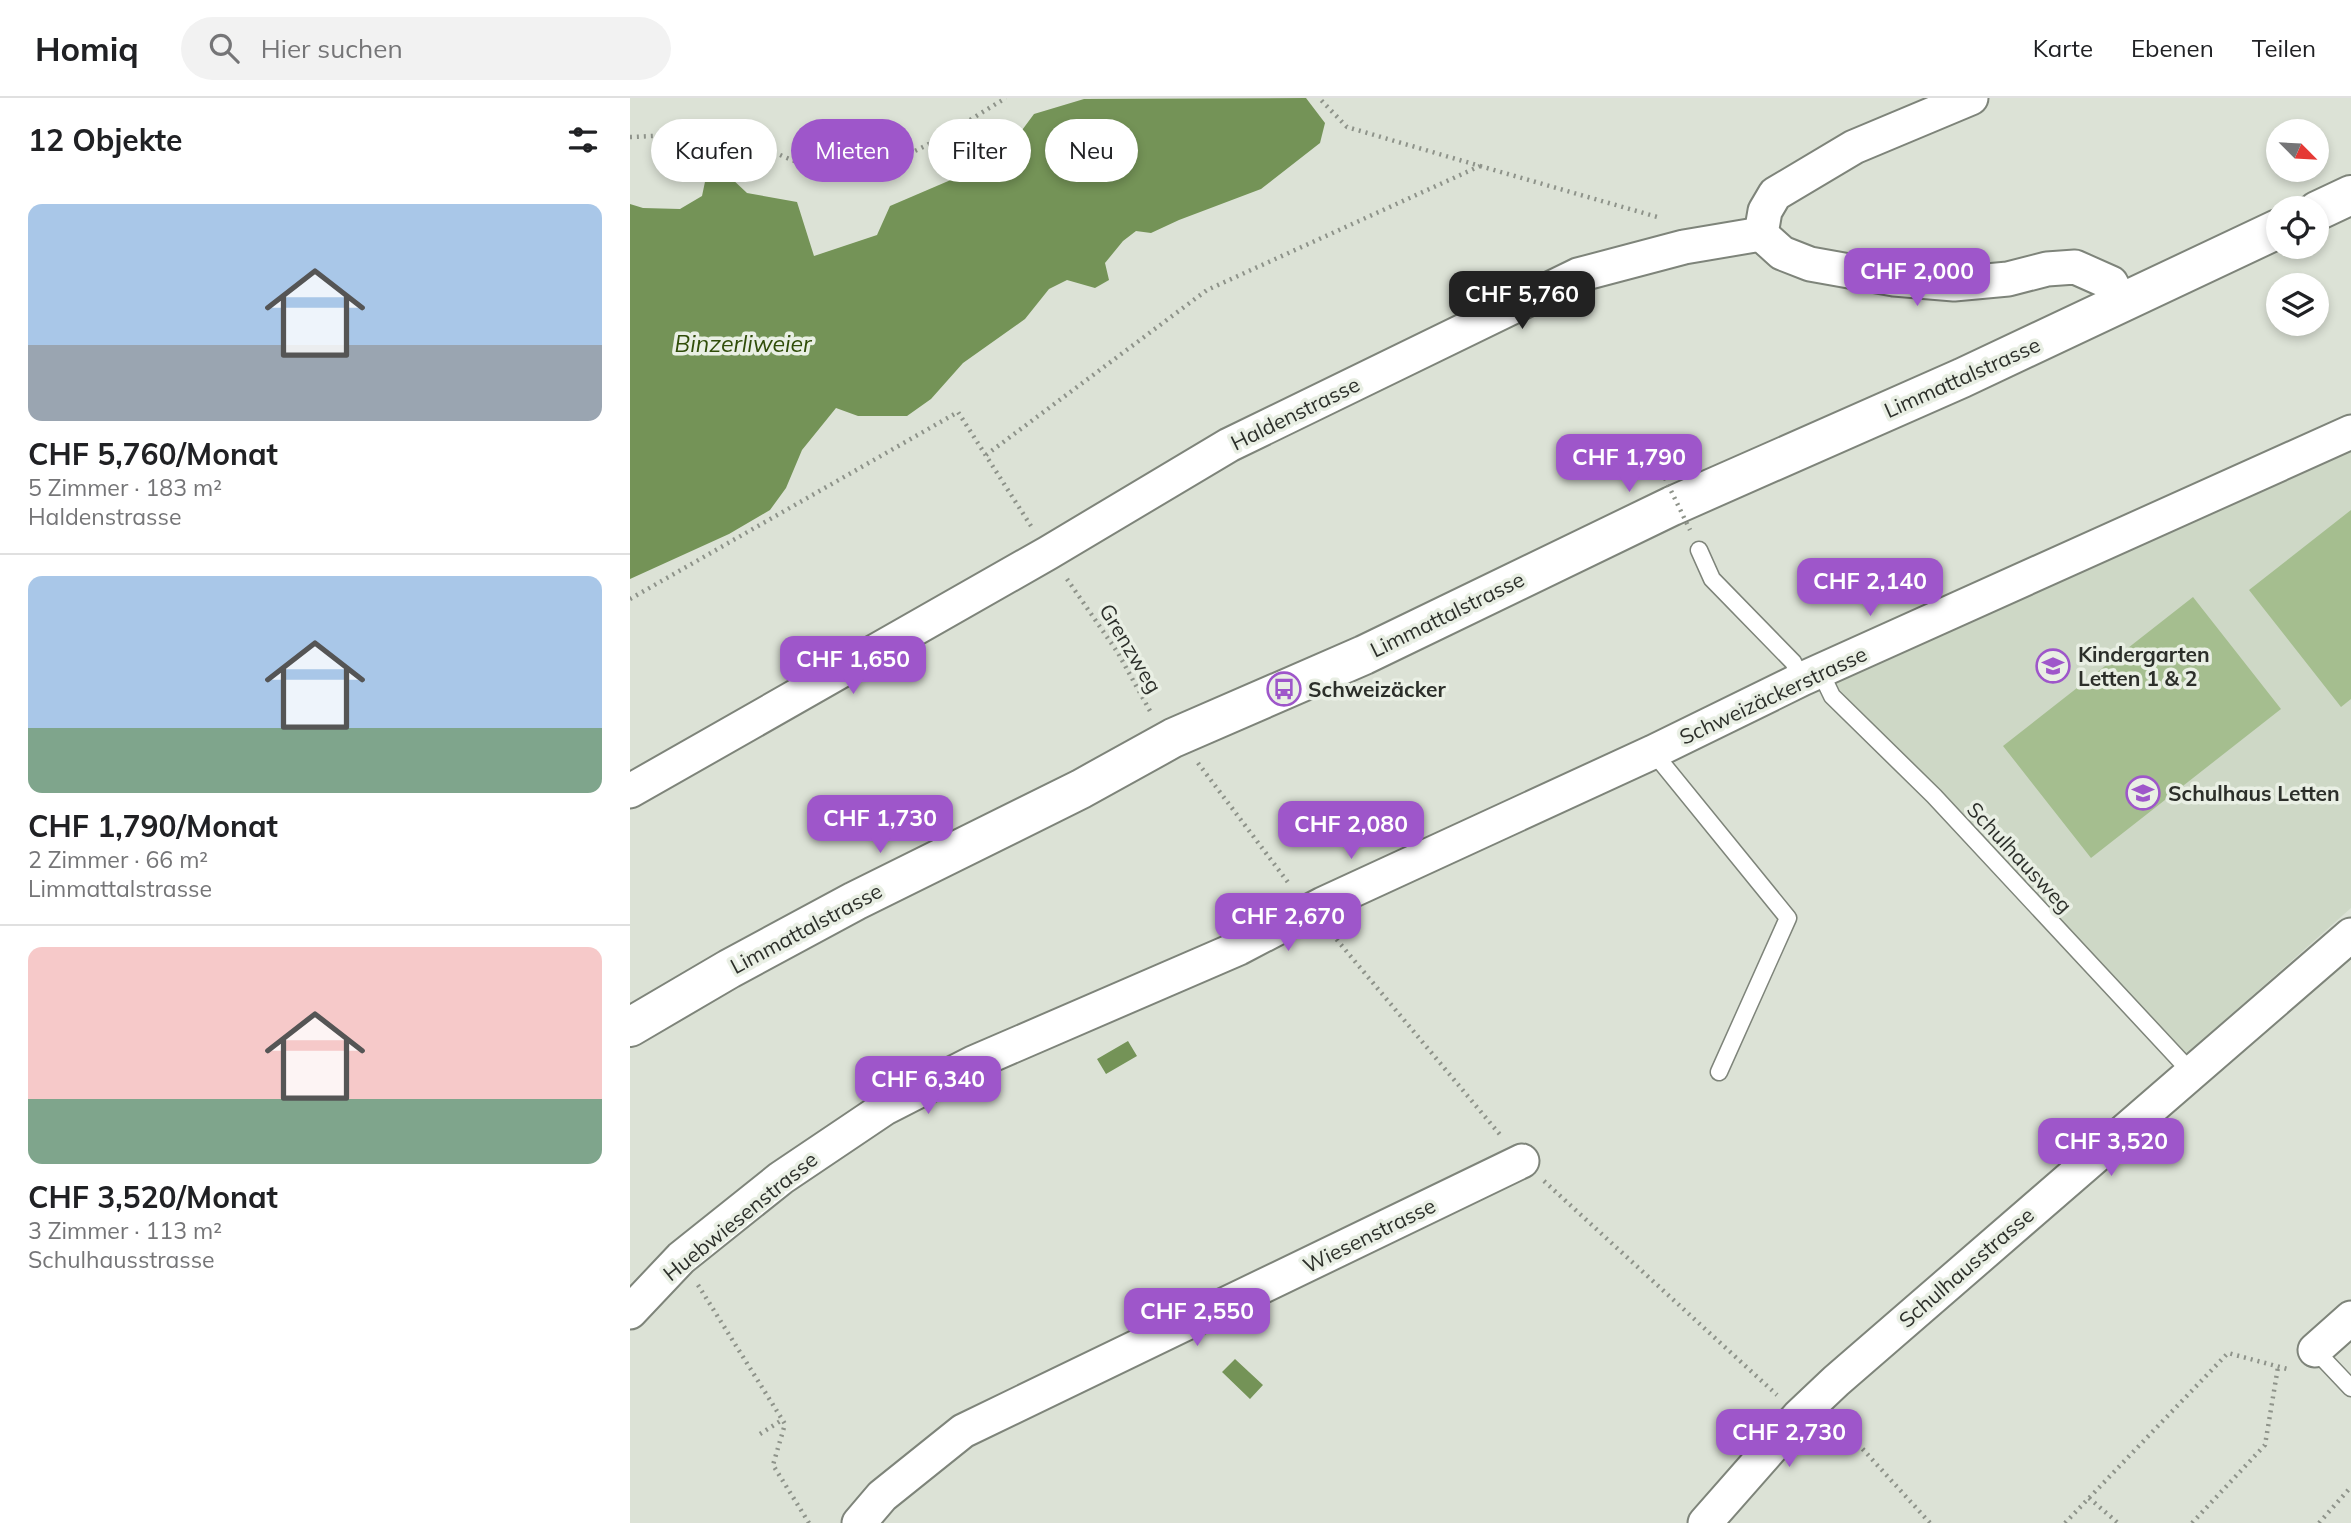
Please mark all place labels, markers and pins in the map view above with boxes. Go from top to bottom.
pin: CHF 2,000 [1837,248,1997,308]
pin: CHF 5,760 [1442,272,1602,331]
pin: CHF 1,790 [1549,434,1709,494]
pin: CHF 2,140 [1790,559,1950,618]
pin: CHF 1,650 [773,636,933,696]
place label: Kindergarten Letten 1 & 2 [2078,641,2210,691]
school or university icon: Kindergarten Letten 1 & 2 [2034,647,2072,685]
bus stop icon: Schweizäcker [1265,670,1303,708]
place label: Schweizäcker [1308,676,1447,702]
school or university icon: Schulhaus Letten [2124,774,2162,812]
place label: Schulhaus Letten [2168,780,2340,806]
pin: CHF 1,730 [800,796,960,855]
pin: CHF 2,080 [1271,802,1431,861]
pin: CHF 2,670 [1208,894,1368,953]
pin: CHF 6,340 [848,1056,1008,1116]
pin: CHF 3,520 [2031,1118,2191,1178]
pin: CHF 2,550 [1117,1288,1277,1348]
pin: CHF 2,730 [1709,1410,1869,1469]

